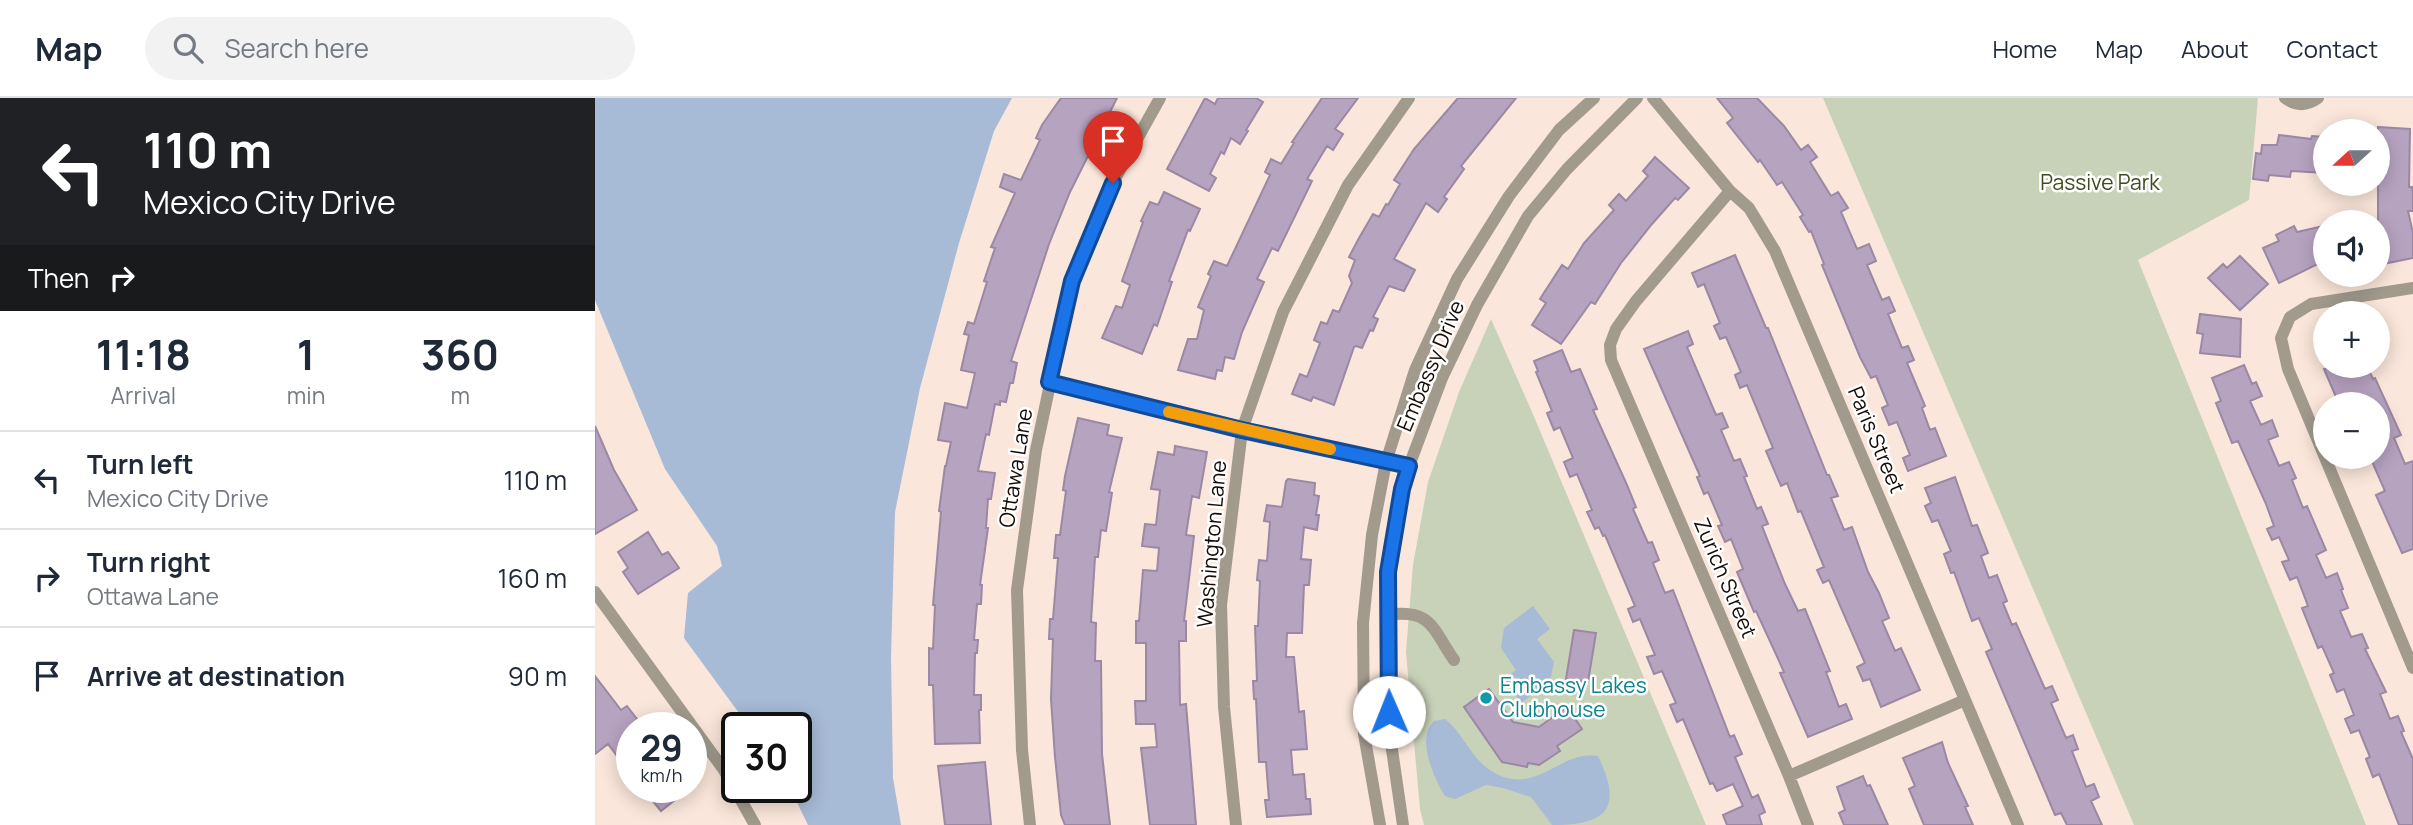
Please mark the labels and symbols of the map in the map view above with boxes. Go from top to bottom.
pin [1083,111,1143,183]
north arrow [2313,119,2391,196]
park label: Passive Park [2040,168,2160,196]
street label: Embassy Drive [1390,296,1470,435]
street label: Paris Street [1842,382,1912,497]
street label: Ottawa Lane [992,406,1038,530]
street label: Washington Lane [1190,459,1232,629]
street label: Zurich Street [1688,513,1764,642]
place label: Embassy Lakes Clubhouse [1500,671,1647,723]
position arrow [1352,675,1426,749]
marker: Embassy Lakes Clubhouse [1478,690,1494,706]
speed limit sign: 30 [721,712,812,803]

